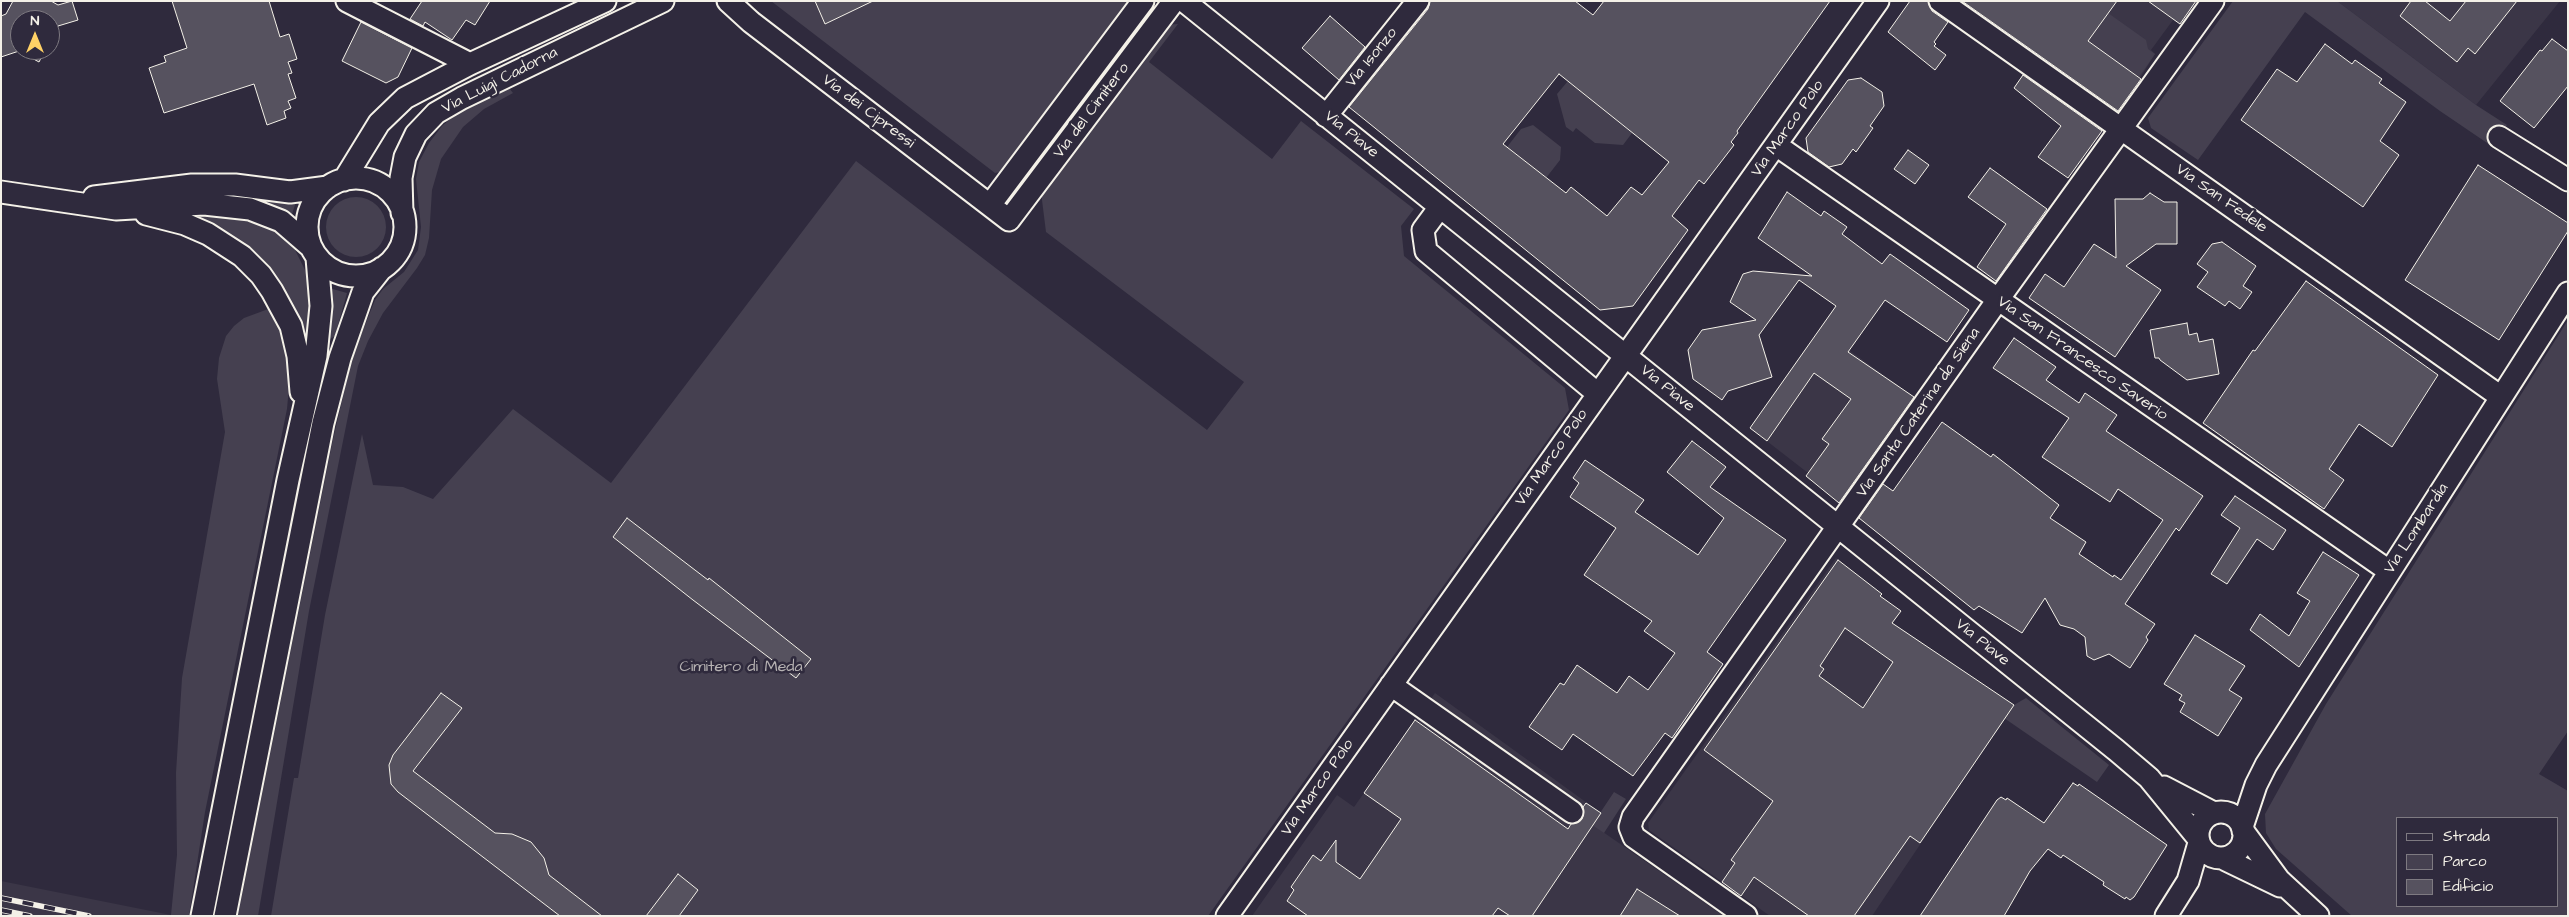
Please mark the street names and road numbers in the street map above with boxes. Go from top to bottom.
street label: Via Isonzo [1342,24,1402,92]
street label: Via Luigi Cadorna [439,44,561,118]
street label: Via del Cimitero [1050,60,1134,162]
street label: Via dei Cipressi [818,71,918,153]
street label: Via Marco Polo [1748,77,1828,181]
street label: Via Piave [1320,107,1382,163]
street label: Via San Fedele [2171,160,2271,238]
street label: Via San Francesco Saverio [1993,293,2171,425]
street label: Via Santa Caterina da Siena [1853,324,1985,502]
street label: Via Piave [1636,361,1698,417]
street label: Via Marco Polo [1512,406,1592,510]
street label: Via Lombardia [2381,480,2453,578]
street label: Via Piave [1951,615,2013,671]
street label: Via Marco Polo [1278,736,1358,840]

